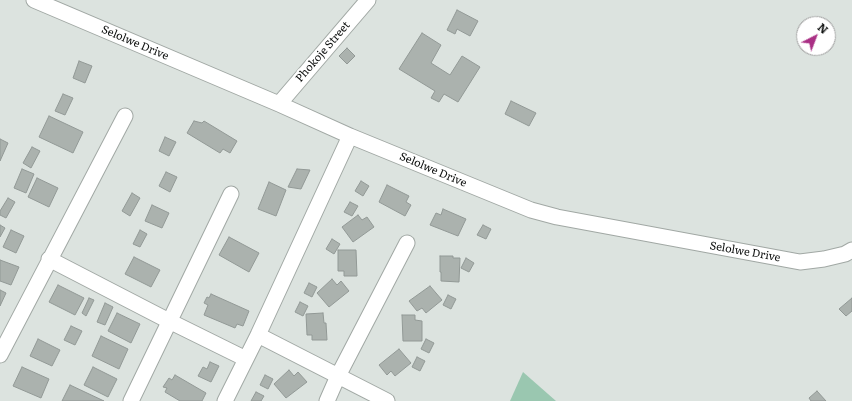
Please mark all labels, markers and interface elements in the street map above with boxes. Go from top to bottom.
north arrow [796,16,836,56]
street label: Phokoje Street [293,19,353,85]
text: N [815,19,832,37]
street label: Selolwe Drive [99,23,171,63]
street label: Selolwe Drive [397,150,469,190]
street label: Selolwe Drive [709,239,781,265]

